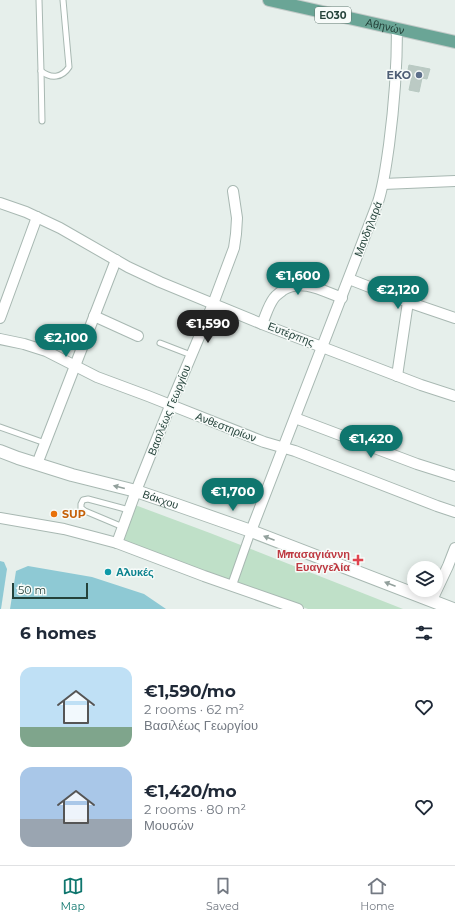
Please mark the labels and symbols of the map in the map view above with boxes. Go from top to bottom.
road number: ΕΟ30 [315,7,351,23]
street label: Αθηνών [364,15,406,37]
place label: EKO [387,68,411,82]
marker: EKO [414,70,424,80]
street label: Μανδηλαρά [351,199,385,259]
pin: €1,600 [265,262,331,296]
pin: €2,120 [365,276,431,310]
pin: €1,590 [175,310,241,344]
street label: Ευτέρπης [266,319,316,349]
pin: €2,100 [33,324,99,358]
street label: Βασιλέως Γεωργίου [144,363,194,457]
street label: Ανθεστηρίων [194,409,259,445]
pin: €1,420 [338,425,404,459]
pin: €1,700 [200,478,266,512]
one-way arrow [113,484,125,490]
street label: Βάκχου [141,487,181,512]
place label: SUP [62,507,86,521]
marker: SUP [49,509,59,519]
one-way arrow [262,534,274,540]
place label: Μπασαγιάννη Ευαγγελία [277,547,350,574]
marker: Μπασαγιάννη Ευαγγελία [353,555,363,565]
place label: Αλυκές [116,565,154,579]
marker: Αλυκές [103,567,113,577]
scale bar [12,581,88,600]
one-way arrow [384,581,396,587]

